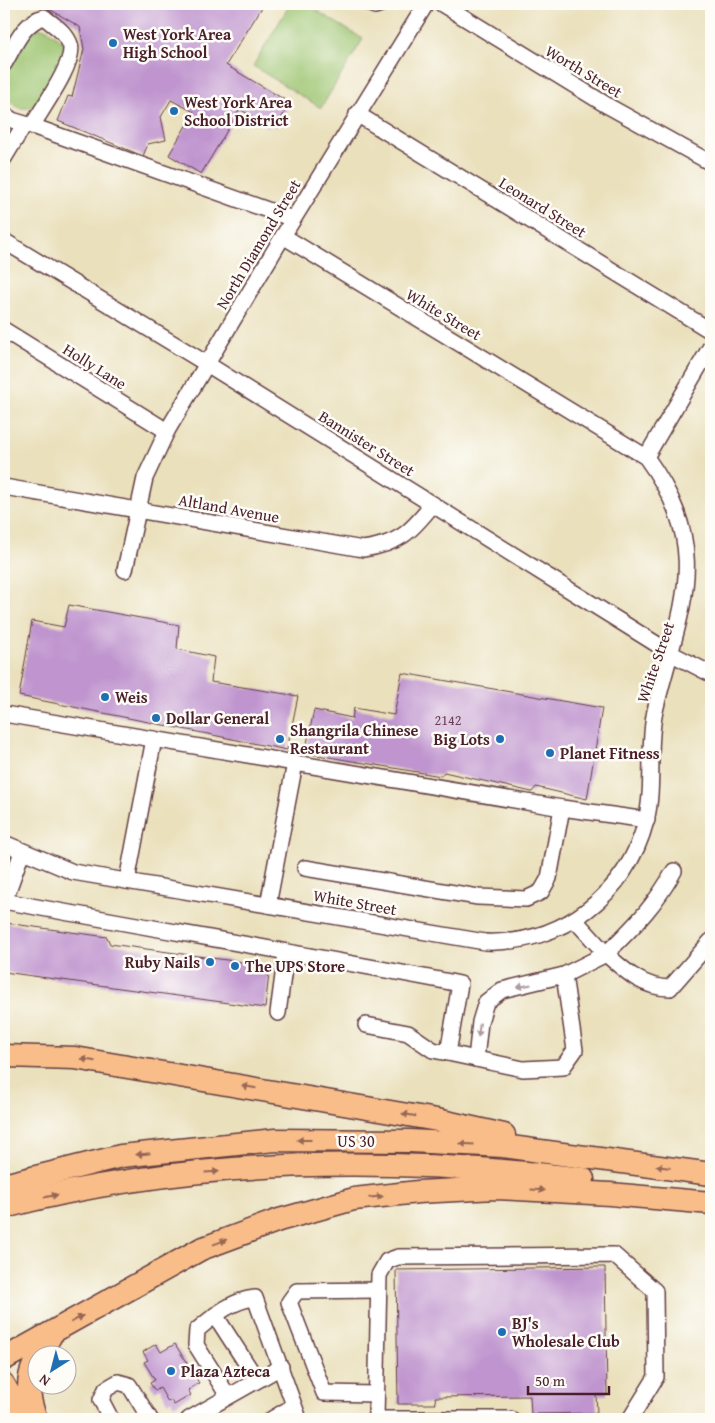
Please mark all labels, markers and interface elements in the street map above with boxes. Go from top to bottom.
place label: West York Area High School [123,22,232,64]
marker: West York Area High School [107,37,119,49]
street label: Worth Street [541,38,627,104]
place label: West York Area School District [184,90,293,132]
marker: West York Area School District [168,105,180,117]
street label: Leonard Street [495,171,592,244]
street label: North Diamond Street [210,174,307,314]
street label: White Street [402,282,487,346]
street label: Holly Lane [58,337,132,395]
street label: Bannister Street [314,404,420,482]
street label: Altland Avenue [177,487,281,529]
street label: White Street [630,618,680,706]
place label: Weis [115,685,148,709]
marker: Weis [99,691,111,703]
place label: Dollar General [166,706,269,730]
house number: 2142 [435,710,461,730]
marker: Dollar General [150,712,162,724]
place label: Shangrila Chinese Restaurant [290,718,419,760]
place label: Big Lots [433,727,490,751]
marker: Shangrila Chinese Restaurant [274,733,286,745]
marker: Big Lots [494,733,506,745]
place label: Planet Fitness [560,741,660,765]
marker: Planet Fitness [544,747,556,759]
street label: White Street [311,883,399,921]
place label: Ruby Nails [125,950,200,974]
place label: The UPS Store [245,954,345,978]
marker: Ruby Nails [204,956,216,968]
marker: The UPS Store [229,960,241,972]
one-way arrow [516,982,531,990]
one-way arrow [475,1022,483,1038]
one-way arrow [80,1055,96,1063]
one-way arrow [240,1082,256,1090]
one-way arrow [400,1110,416,1118]
street label: US 30 [337,1129,375,1153]
one-way arrow [296,1136,312,1144]
one-way arrow [459,1139,475,1147]
one-way arrow [134,1150,150,1158]
one-way arrow [655,1163,671,1171]
one-way arrow [204,1167,220,1175]
one-way arrow [530,1187,546,1195]
one-way arrow [44,1191,60,1199]
one-way arrow [368,1193,384,1201]
one-way arrow [213,1238,228,1246]
place label: BJ's Wholesale Club [512,1311,620,1353]
one-way arrow [70,1314,84,1323]
marker: BJ's Wholesale Club [496,1326,508,1338]
north arrow [28,1346,78,1396]
place label: Plaza Azteca [181,1359,271,1383]
scale bar [528,1363,609,1395]
marker: Plaza Azteca [165,1365,177,1377]
text: N [34,1369,54,1391]
text: 50 m [535,1370,566,1391]

